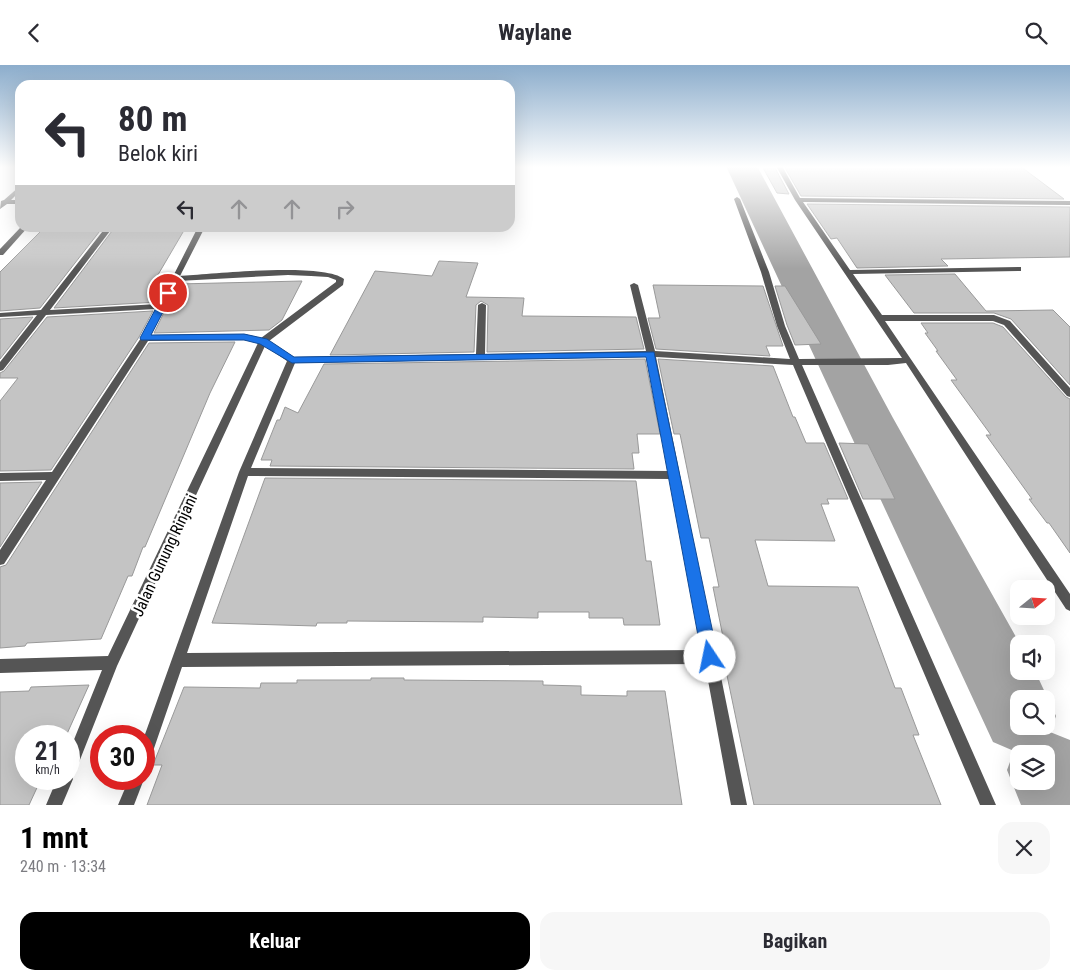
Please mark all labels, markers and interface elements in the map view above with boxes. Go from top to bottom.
icon: back [20,19,48,47]
icon: search [1022,19,1050,47]
text: Waylane [498,20,572,45]
text: 80 m [118,99,187,140]
icon: left [35,100,100,165]
text: Belok kiri [118,141,198,166]
icon: left [172,195,200,223]
icon: ahead [225,195,253,223]
icon: ahead [278,195,306,223]
icon: right [331,195,359,223]
pin [147,272,189,314]
icon: arrive [154,279,182,307]
street label: Jalan Gunung Rinjani [128,491,201,619]
north arrow [1010,580,1055,625]
map controls [1010,580,1055,790]
position arrow [683,630,735,682]
button: sound [1010,635,1055,680]
button: search [1010,690,1055,735]
speed limit sign: 30 [90,725,155,790]
text: 21 [35,737,60,766]
button: layers [1010,745,1055,790]
text: km/h [35,763,60,777]
text: 1 mnt [20,820,88,855]
button: close [998,822,1050,874]
text: 240 m · 13:34 [20,857,106,876]
button: Keluar [20,912,530,970]
button: Bagikan [540,912,1050,970]

